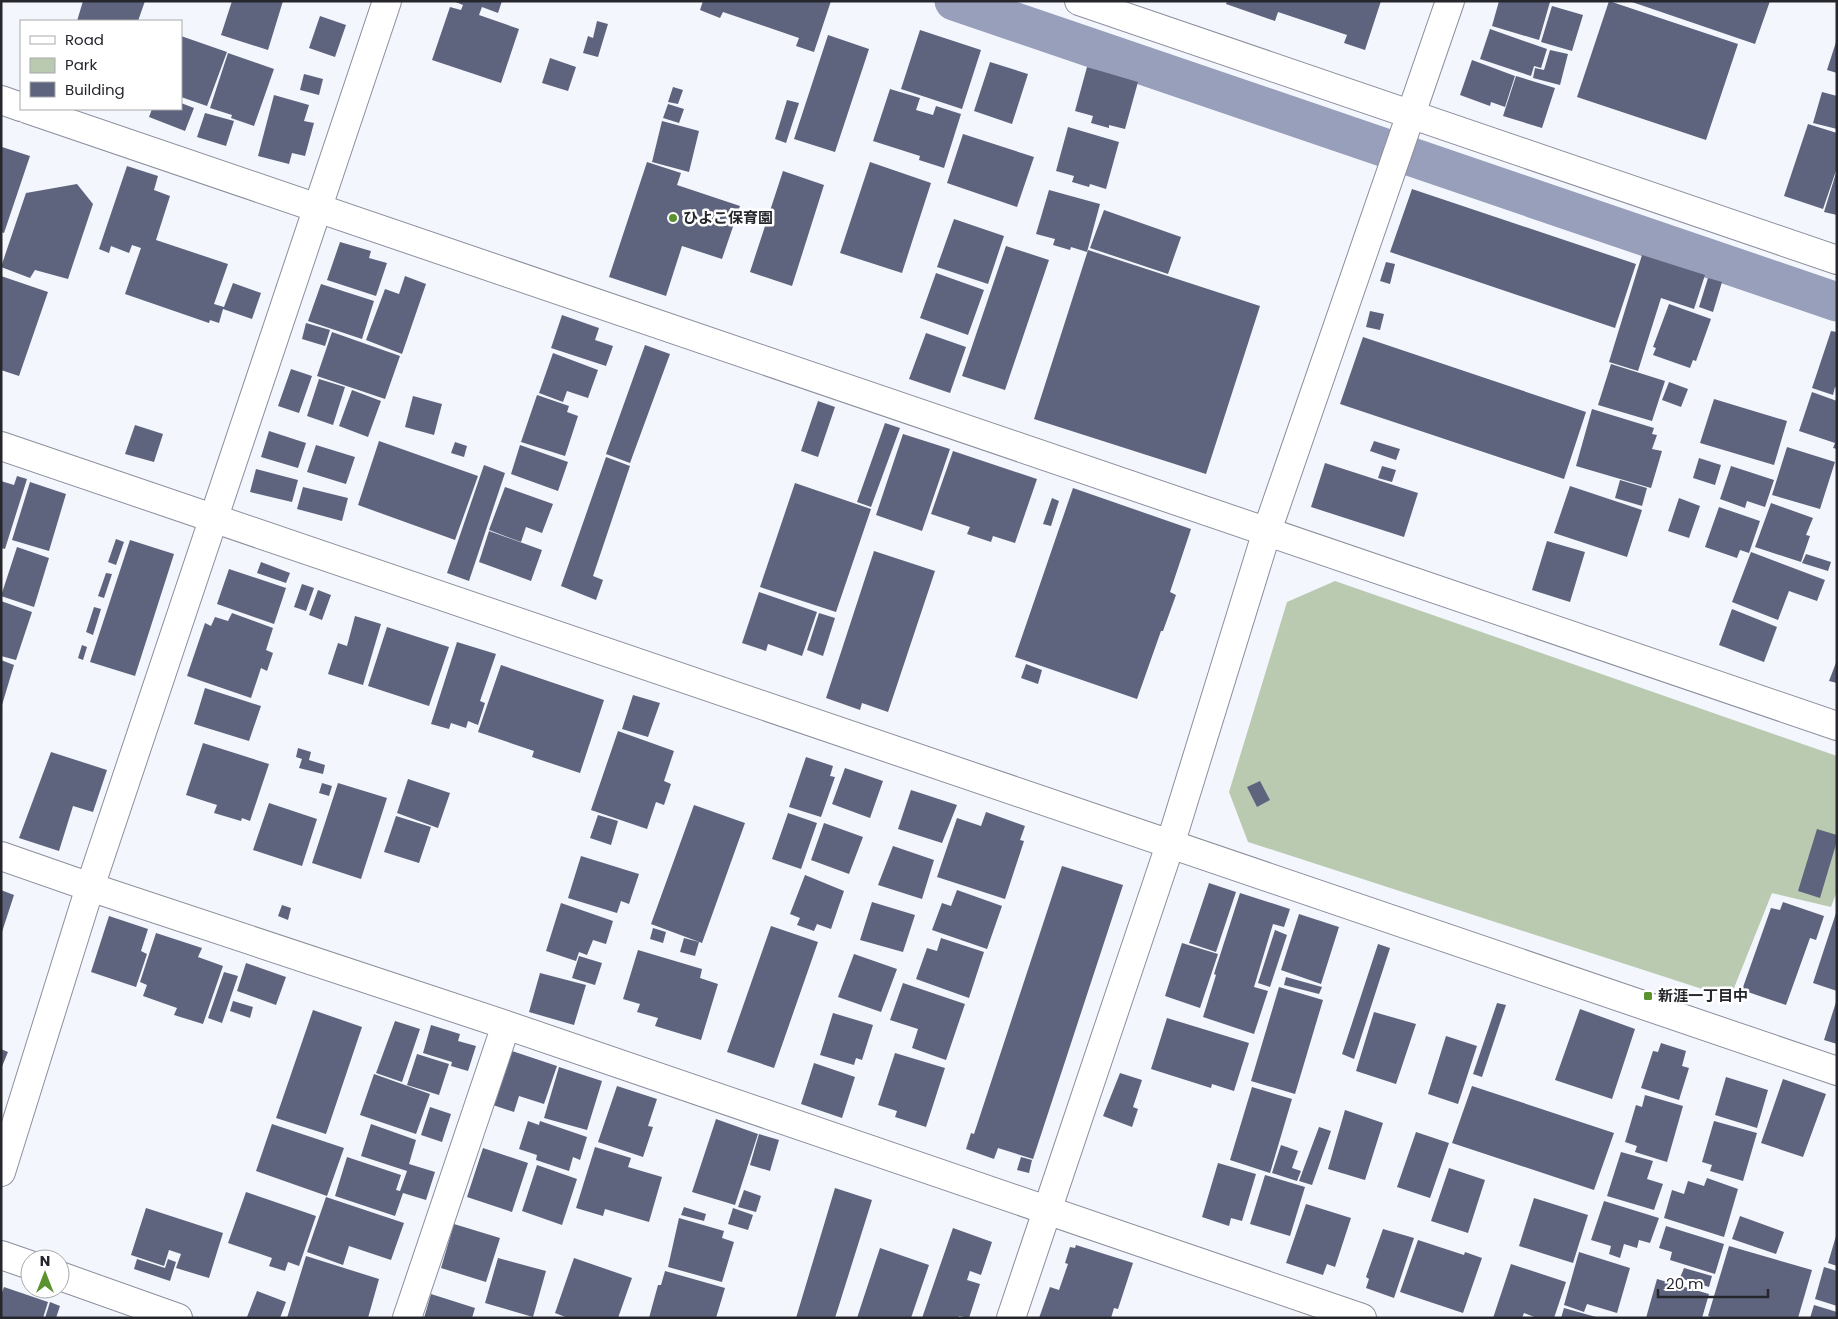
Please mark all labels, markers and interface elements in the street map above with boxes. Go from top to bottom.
legend [20,20,182,110]
text: Road [65,29,104,50]
text: Park [65,54,97,75]
text: Building [65,79,125,100]
place label: ひよこ保育園 [683,207,773,228]
marker: ひよこ保育園 [667,212,679,224]
place label: 新涯一丁目中 [1658,985,1748,1006]
marker: 新涯一丁目中 [1642,990,1654,1002]
north arrow [20,1249,70,1299]
text: N [40,1251,50,1271]
scale bar [1658,1266,1768,1298]
text: 20 m [1666,1273,1704,1294]

